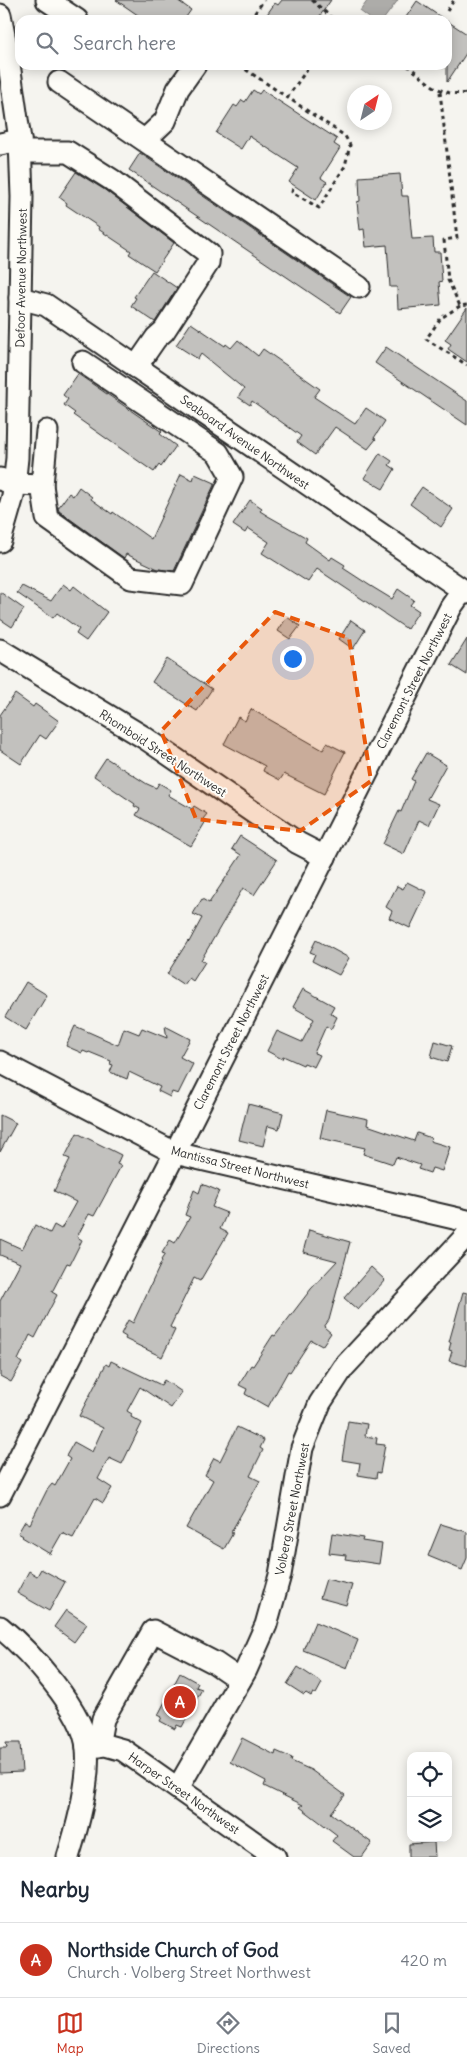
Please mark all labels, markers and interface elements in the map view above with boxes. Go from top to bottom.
search box [15,15,452,70]
icon: search [33,29,61,57]
text: Search here [73,31,176,55]
north arrow [347,85,392,130]
street label: Defoor Avenue Northwest [12,208,30,348]
street label: Seaboard Avenue Northwest [178,392,312,492]
street label: Claremont Street Northwest [373,611,455,751]
your location [280,646,306,672]
street label: Rhomboid Street Northwest [97,706,229,800]
street label: Claremont Street Northwest [190,972,272,1112]
street label: Mantissa Street Northwest [169,1143,311,1191]
street label: Volberg Street Northwest [272,1441,312,1577]
pin: A [164,1683,196,1721]
street label: Harper Street Northwest [125,1749,243,1837]
map controls [407,1752,452,1842]
button: locate [407,1752,452,1797]
button: layers [407,1797,452,1842]
text: Nearby [20,1876,90,1903]
text: Northside Church of God [67,1938,279,1962]
text: A [31,1950,41,1970]
text: 420 m [401,1950,447,1970]
text: Church · Volberg Street Northwest [67,1962,311,1982]
tab: Map [56,2009,84,2057]
tab: Directions [197,2009,260,2057]
tab: Saved [372,2009,411,2057]

